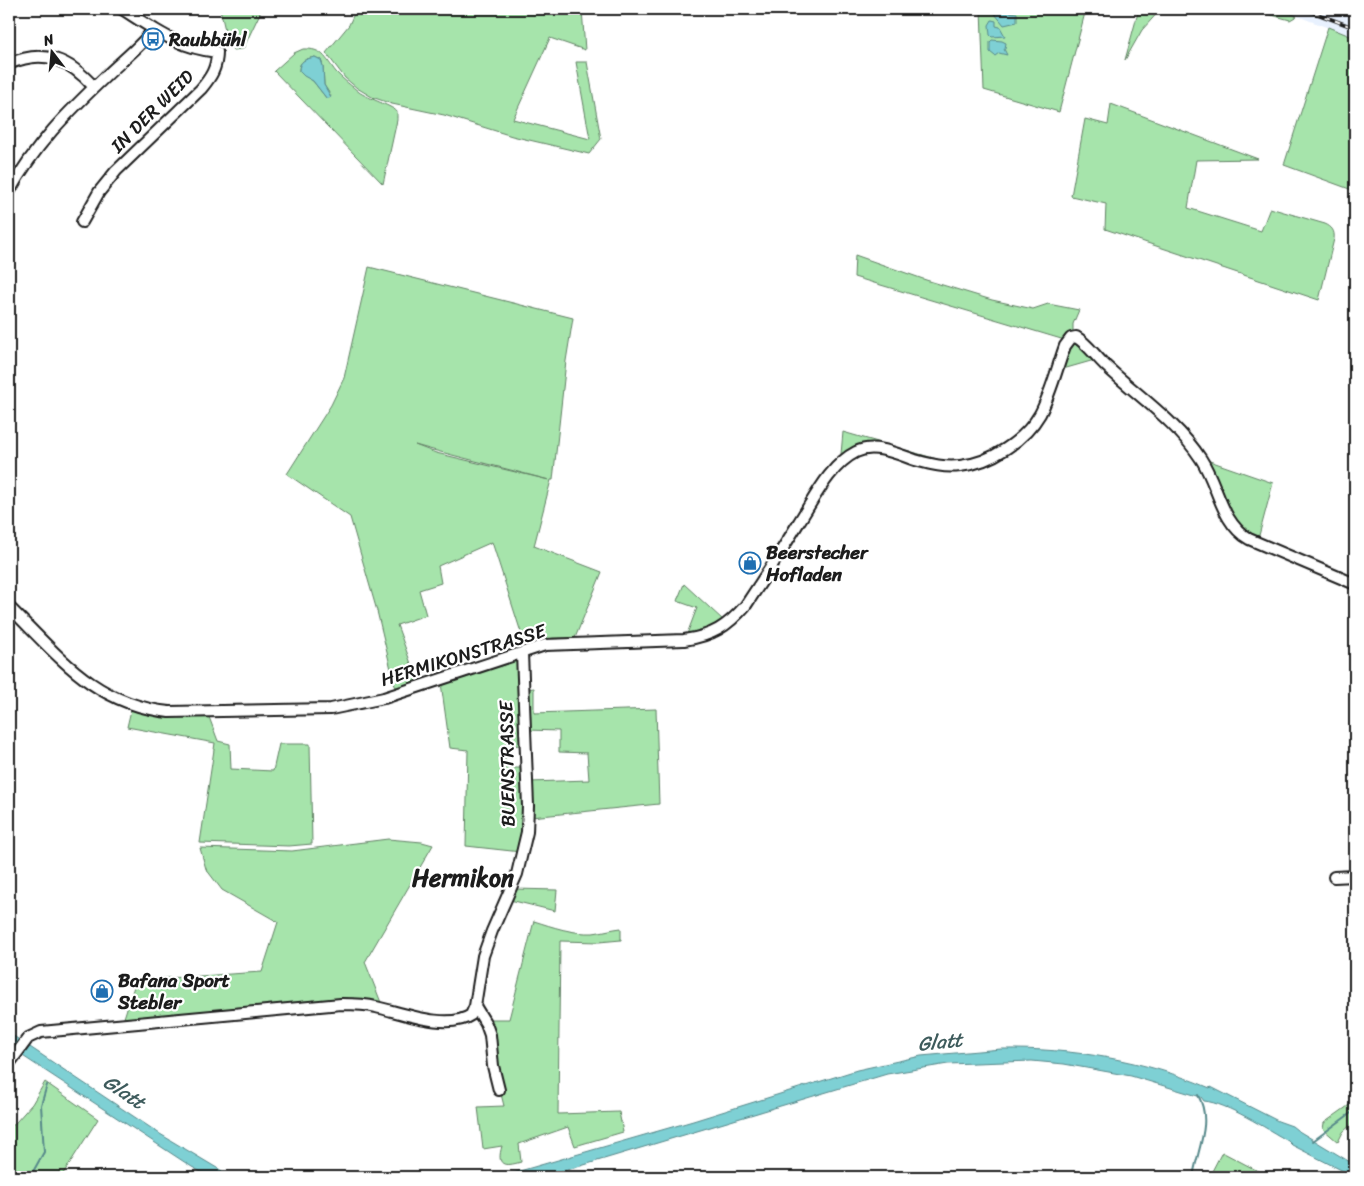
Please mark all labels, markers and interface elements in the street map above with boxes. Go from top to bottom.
place label: Raubbühl [168,23,248,56]
text: N [39,27,57,54]
bus stop icon: Raubbühl [141,27,165,51]
north arrow [28,28,78,78]
street label: IN DER WEID [101,61,202,162]
place label: Beerstecher Hofladen [765,536,869,591]
shop icon: Beerstecher Hofladen [738,551,762,575]
street label: HERMIKONSTRASSE [376,614,551,696]
street label: BUENSTRASSE [489,699,525,827]
district label: Hermikon [412,857,514,899]
place label: Bafana Sport Stebler [117,964,231,1019]
shop icon: Bafana Sport Stebler [90,979,114,1003]
water label: Glatt [916,1022,967,1062]
water label: Glatt [96,1065,154,1120]

